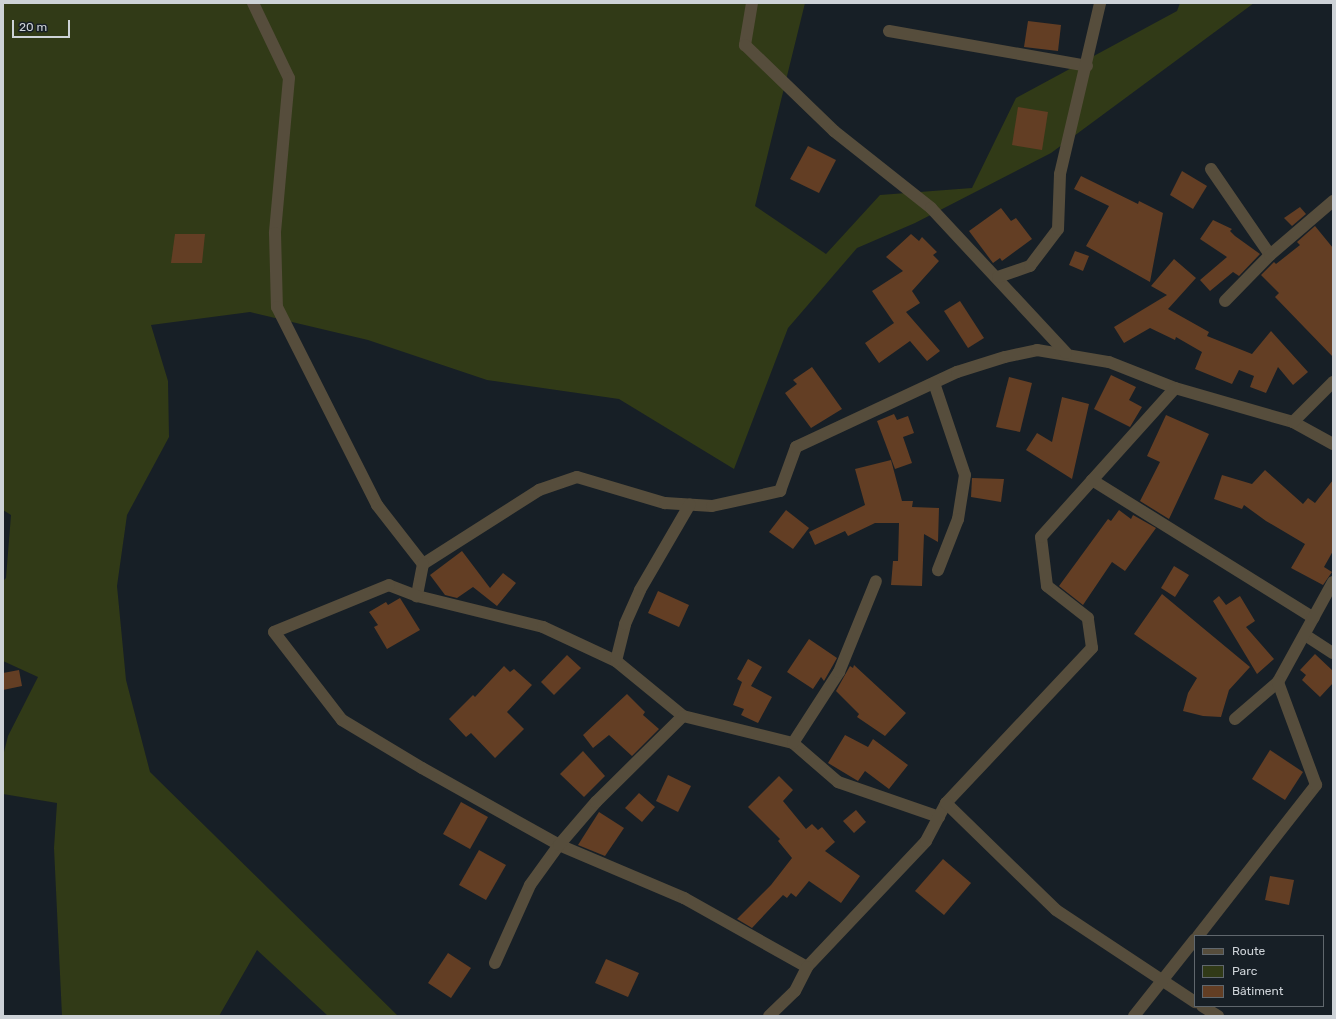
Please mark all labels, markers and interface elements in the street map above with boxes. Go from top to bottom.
scale bar [14,12,72,38]
text: 20 m [19,20,47,34]
legend [1194,935,1324,1007]
text: Route [1232,944,1265,958]
text: Parc [1232,964,1257,978]
text: Bâtiment [1232,984,1283,998]

